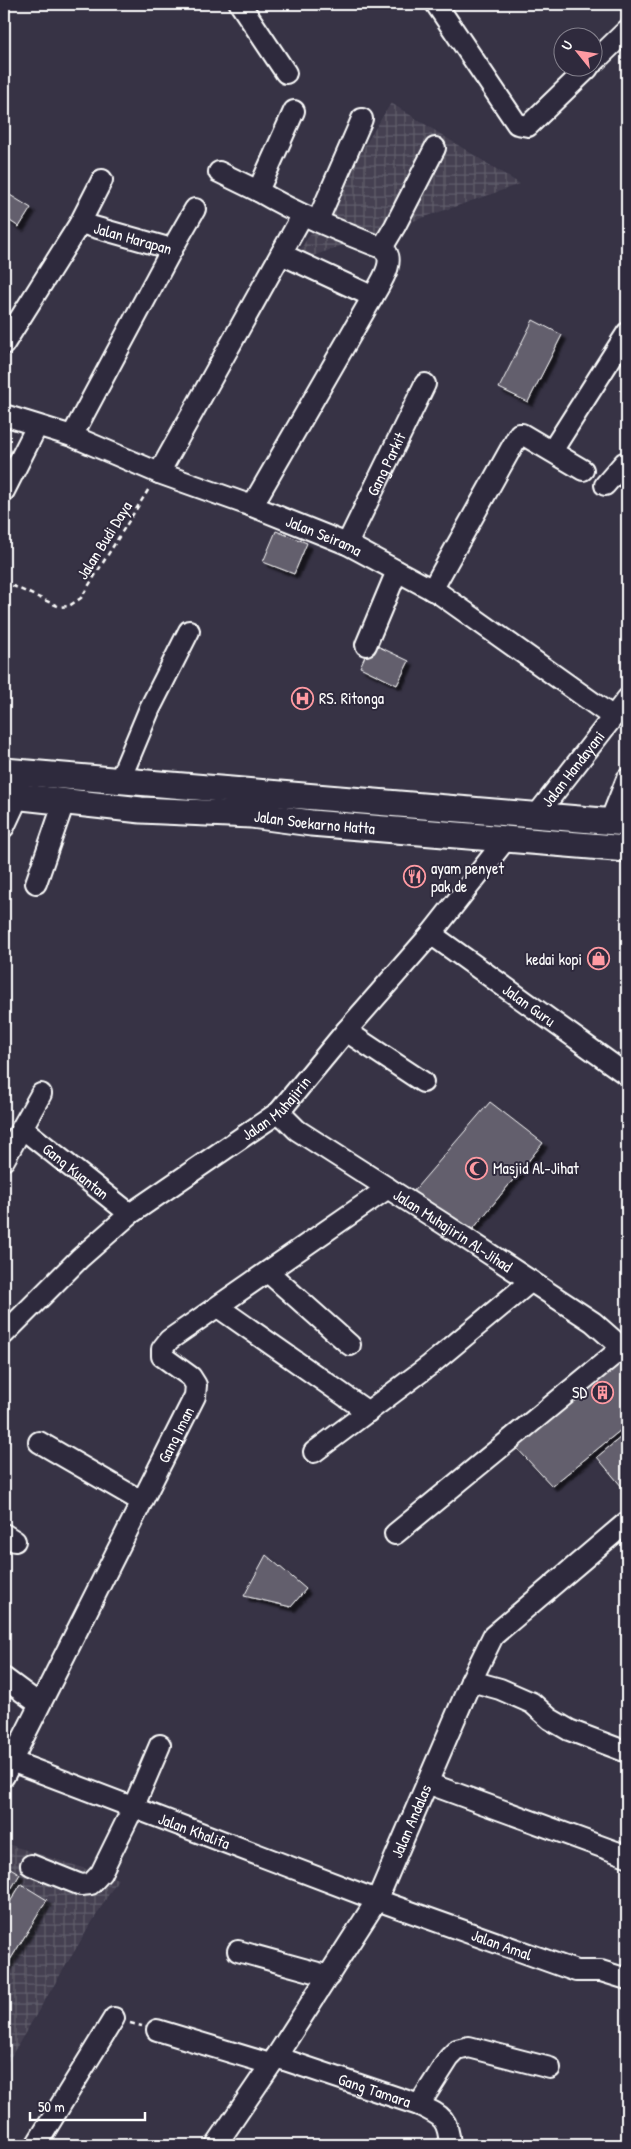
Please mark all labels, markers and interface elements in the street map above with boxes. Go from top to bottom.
north arrow [554,28,604,78]
text: U [556,37,577,53]
street label: Jalan Harapan [91,216,175,259]
street label: Gang Parkit [361,428,411,499]
street label: Jalan Budi Daya [71,497,137,583]
street label: Jalan Seirama [283,510,366,561]
hospital icon: RS. Ritonga [291,686,315,710]
place label: RS. Ritonga [319,687,384,709]
street label: Jalan Handayani [536,726,609,811]
street label: Jalan Soekarno Hatta [253,805,376,839]
place label: ayam penyet pak de [431,857,504,897]
restaurant icon: ayam penyet pak de [403,865,427,889]
shop icon: kedai kopi [586,947,610,971]
place label: kedai kopi [526,948,582,970]
street label: Jalan Guru [498,978,561,1032]
street label: Jalan Muhajirin [237,1071,315,1145]
street label: Gang Kuantan [38,1138,114,1204]
mosque icon: Masjid Al-Jihat [465,1156,489,1180]
place label: Masjid Al-Jihat [493,1157,579,1179]
street label: Jalan Muhajirin Al-Jihad [389,1184,517,1277]
building icon: SD [591,1380,615,1404]
place label: SD [572,1381,587,1403]
street label: Gang Iman [152,1403,199,1467]
street label: Jalan Andalas [385,1781,436,1861]
street label: Jalan Khalifa [155,1807,233,1854]
street label: Jalan Amal [468,1924,536,1966]
street label: Gang Tamara [335,2068,414,2113]
scale bar [30,2089,145,2121]
text: 50 m [38,2096,65,2117]

